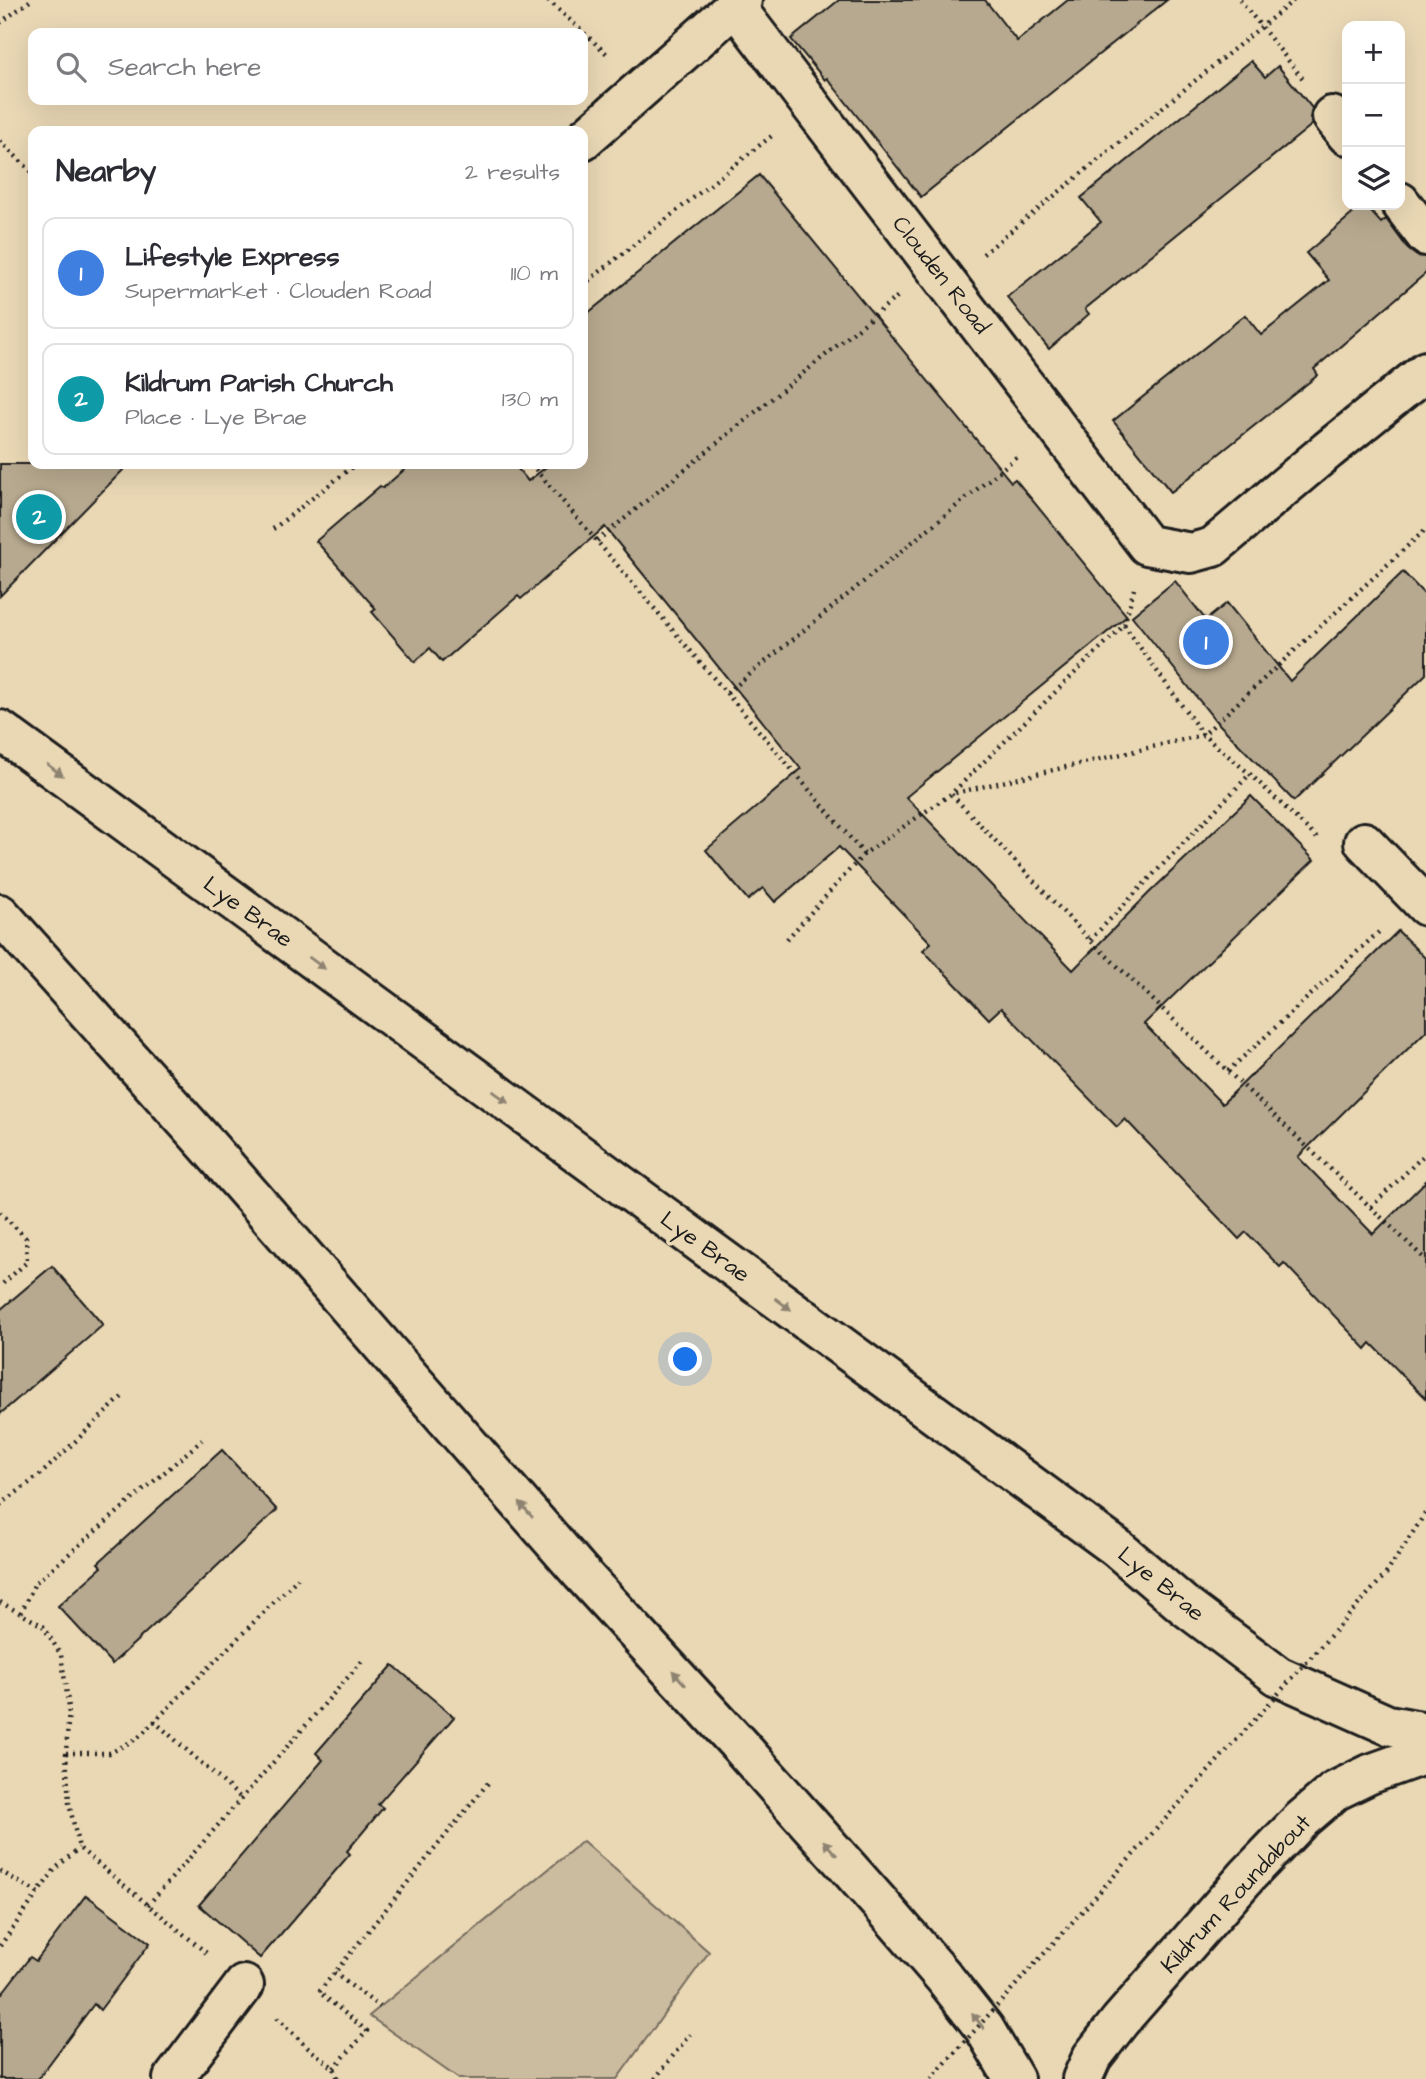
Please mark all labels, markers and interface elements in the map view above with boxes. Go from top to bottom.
map controls [1342,21,1405,210]
button: + [1342,21,1405,84]
search box [28,28,588,105]
icon: search [52,48,90,86]
text: Search here [108,49,261,85]
button: − [1342,84,1405,147]
button: layers [1342,147,1405,210]
text: Nearby [56,151,156,193]
text: 2 results [465,156,560,188]
street label: Clouden Road [885,209,998,341]
text: Lifestyle Express [125,239,339,275]
text: 1 [80,257,82,289]
text: 110 m [510,257,558,289]
text: Supermarket · Clouden Road [125,275,432,307]
text: Kildrum Parish Church [125,365,393,401]
text: 2 [74,383,88,415]
text: 130 m [502,383,558,415]
text: Place · Lye Brae [125,401,307,433]
pin: 2 [16,491,62,543]
pin: 1 [1183,616,1229,668]
one-way arrow [46,763,64,777]
street label: Lye Brae [196,869,299,956]
one-way arrow [308,956,327,970]
one-way arrow [492,1090,510,1104]
street label: Lye Brae [653,1204,756,1291]
one-way arrow [774,1297,792,1311]
your location [668,1342,702,1376]
one-way arrow [518,1501,534,1519]
street label: Lye Brae [1110,1539,1211,1630]
one-way arrow [671,1670,687,1687]
street label: Kildrum Roundabout [1154,1807,1319,1981]
one-way arrow [823,1840,839,1857]
one-way arrow [971,2012,985,2030]

